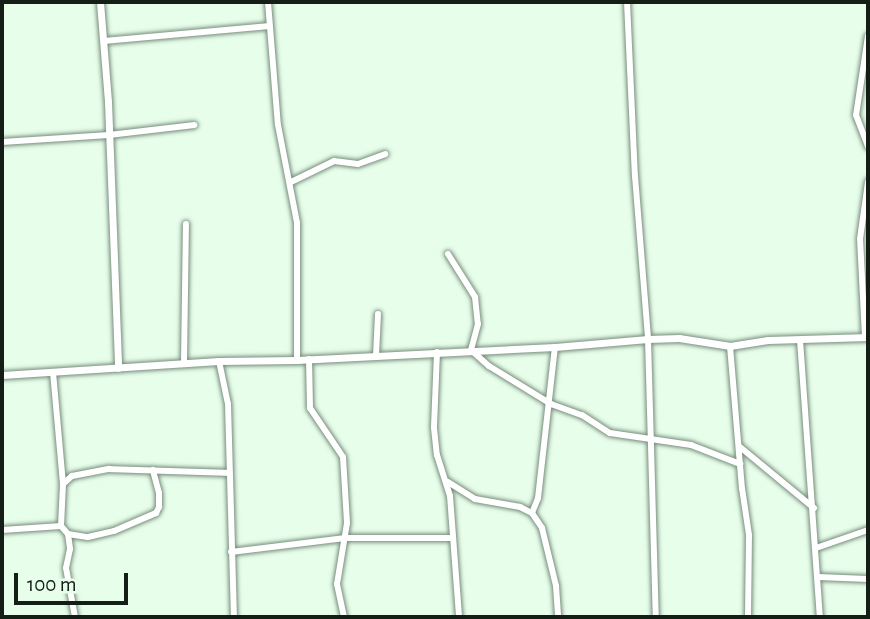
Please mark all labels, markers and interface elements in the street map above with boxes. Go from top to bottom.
scale bar [18,560,131,604]
text: 100 m [27,574,77,595]

